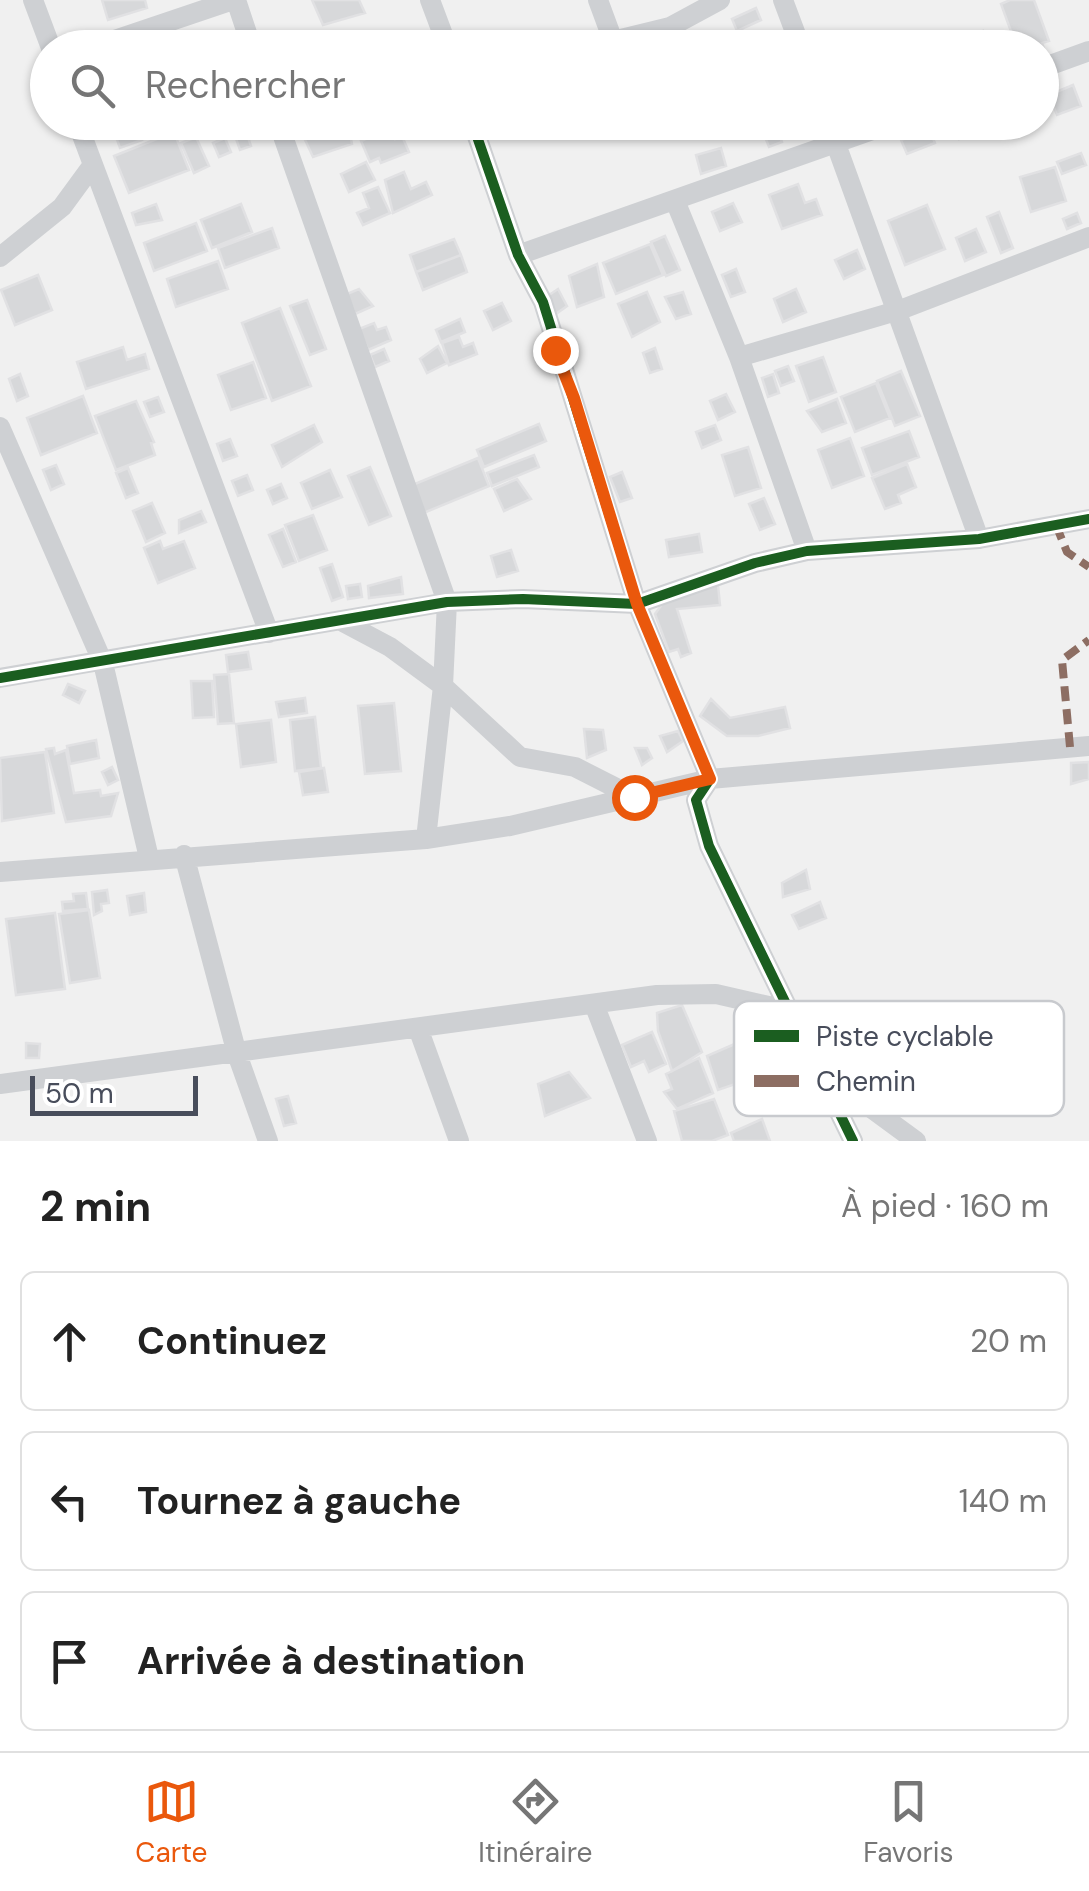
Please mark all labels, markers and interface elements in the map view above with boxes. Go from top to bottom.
search box [30,30,1059,140]
icon: search [65,58,120,113]
text: Rechercher [145,60,346,110]
route end [533,328,579,374]
route start [612,775,658,821]
legend [734,1001,1064,1116]
text: Piste cyclable [816,1018,994,1055]
text: Chemin [816,1063,916,1100]
scale bar [30,1071,198,1116]
text: 50 m [45,1075,114,1112]
text: 2 min [40,1179,151,1234]
text: À pied · 160 m [841,1185,1049,1227]
icon: ahead [42,1314,97,1369]
text: Continuez [137,1316,327,1366]
text: 20 m [970,1320,1047,1362]
icon: left [42,1474,97,1529]
text: Tournez à gauche [137,1476,461,1526]
text: 140 m [959,1480,1047,1522]
icon: arrive [42,1634,97,1689]
text: Arrivée à destination [137,1636,525,1686]
tab: Carte [135,1774,208,1871]
tab: Itinéraire [478,1774,592,1871]
tab: Favoris [863,1774,954,1871]

